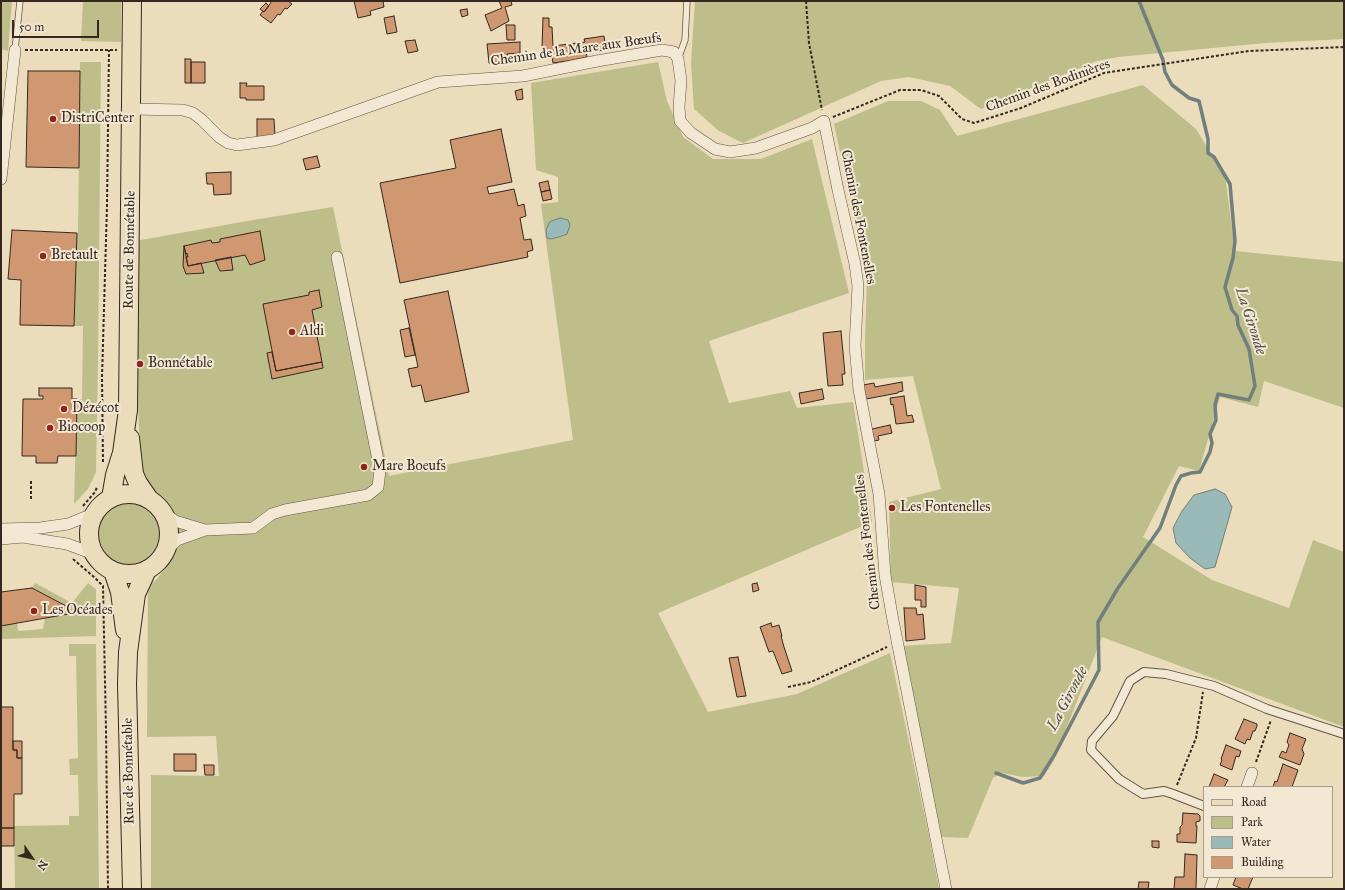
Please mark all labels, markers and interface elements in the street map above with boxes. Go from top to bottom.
scale bar [14,12,101,38]
text: 50 m [19,20,44,34]
street label: Chemin de la Mare aux Bœufs [490,30,662,70]
street label: Chemin des Bodinières [984,56,1112,116]
place label: DistriCenter [61,111,134,127]
marker: DistriCenter [48,114,58,124]
street label: Chemin des Fontenelles [837,148,879,286]
street label: Route de Bonnétable [121,191,139,309]
place label: Bretault [51,248,98,264]
marker: Bretault [38,251,48,261]
water label: La Gironde [1231,285,1269,357]
place label: Aldi [300,324,324,340]
marker: Aldi [287,327,297,337]
place label: Bonnétable [148,356,213,372]
marker: Bonnétable [135,359,145,369]
place label: Dézécot [72,401,119,417]
marker: Dézécot [59,404,69,414]
place label: Biocoop [58,420,105,436]
marker: Biocoop [45,423,55,433]
place label: Mare Boeufs [372,459,446,475]
marker: Mare Boeufs [359,462,369,472]
street label: Chemin des Fontenelles [851,473,885,611]
place label: Les Fontenelles [900,500,990,516]
marker: Les Fontenelles [887,503,897,513]
place label: Les Océades [42,603,113,619]
marker: Les Océades [29,606,39,616]
water label: La Gironde [1044,664,1092,734]
street label: Rue de Bonnétable [120,718,138,824]
legend [1203,786,1333,878]
text: Road [1241,795,1267,809]
text: Park [1241,815,1263,829]
text: Water [1241,835,1271,849]
north arrow [12,838,52,878]
text: Building [1241,855,1283,869]
text: N [34,857,50,872]

